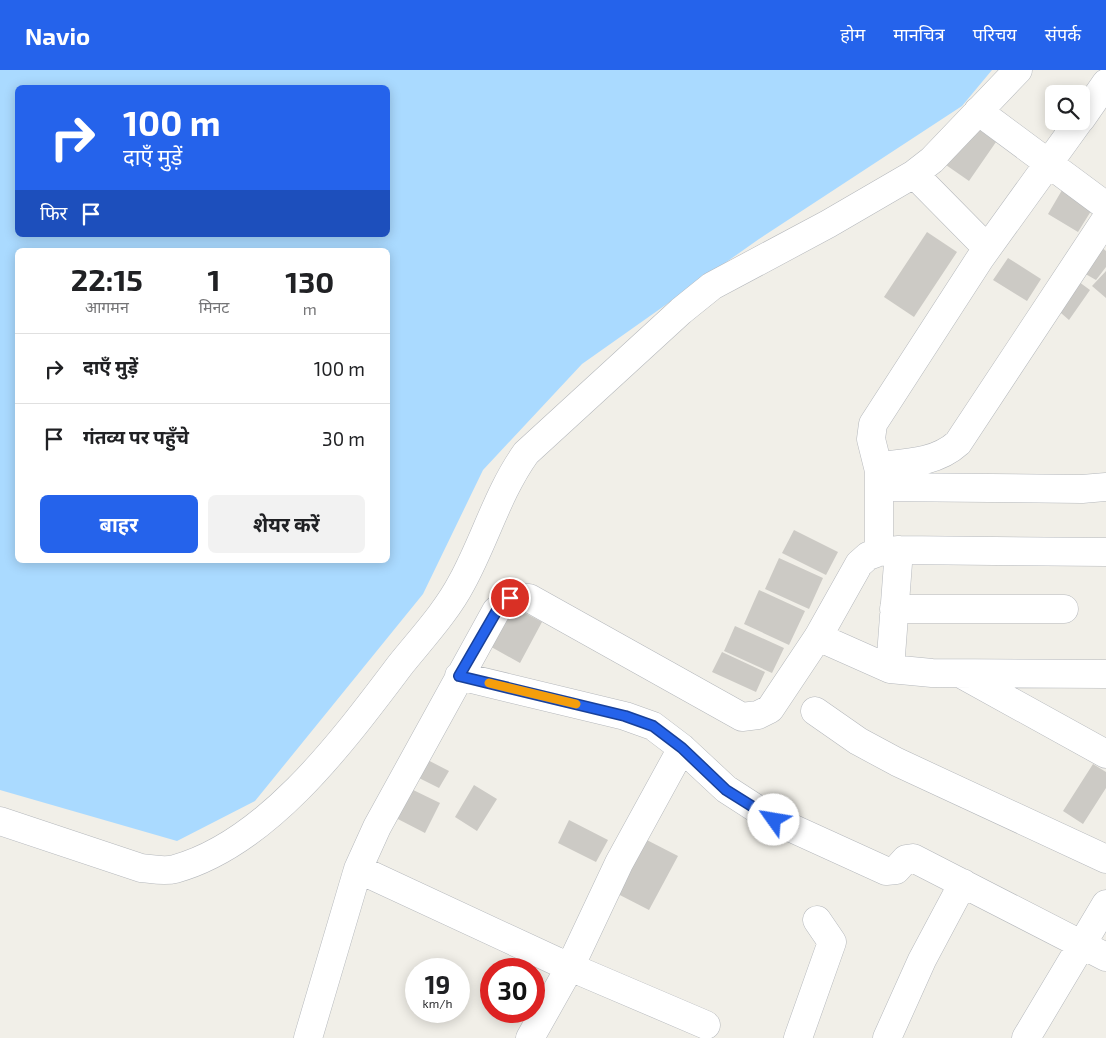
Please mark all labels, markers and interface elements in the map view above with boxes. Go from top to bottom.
text: Navio [25,21,90,50]
text: होम [840,23,865,45]
text: मानचित्र [893,23,945,45]
text: परिचय [973,23,1017,45]
text: संपर्क [1045,23,1081,45]
map controls [1045,85,1090,130]
button: search [1045,85,1090,130]
text: 100 m [123,101,221,143]
icon: right [40,105,105,170]
text: दाएँ मुड़ें [123,143,182,169]
icon: arrive [77,200,105,228]
text: फिर [40,201,67,224]
text: 22:15 [71,261,143,297]
text: 1 [208,261,221,297]
text: 130 [285,263,334,299]
text: आगमन [85,297,129,316]
text: मिनट [199,297,229,316]
text: m [303,299,317,318]
icon: right [40,355,68,383]
text: दाएँ मुड़ें [83,355,138,378]
text: 100 m [314,357,365,380]
icon: arrive [40,425,68,453]
text: गंतव्य पर पहुँचे [83,425,189,448]
text: 30 m [322,427,365,450]
button: बाहर [40,495,198,553]
button: शेयर करें [208,495,365,553]
pin [489,577,531,619]
icon: arrive [496,584,524,612]
position arrow [747,793,799,845]
speed limit sign: 30 [480,958,545,1023]
text: 19 [425,969,450,999]
text: km/h [423,996,452,1010]

